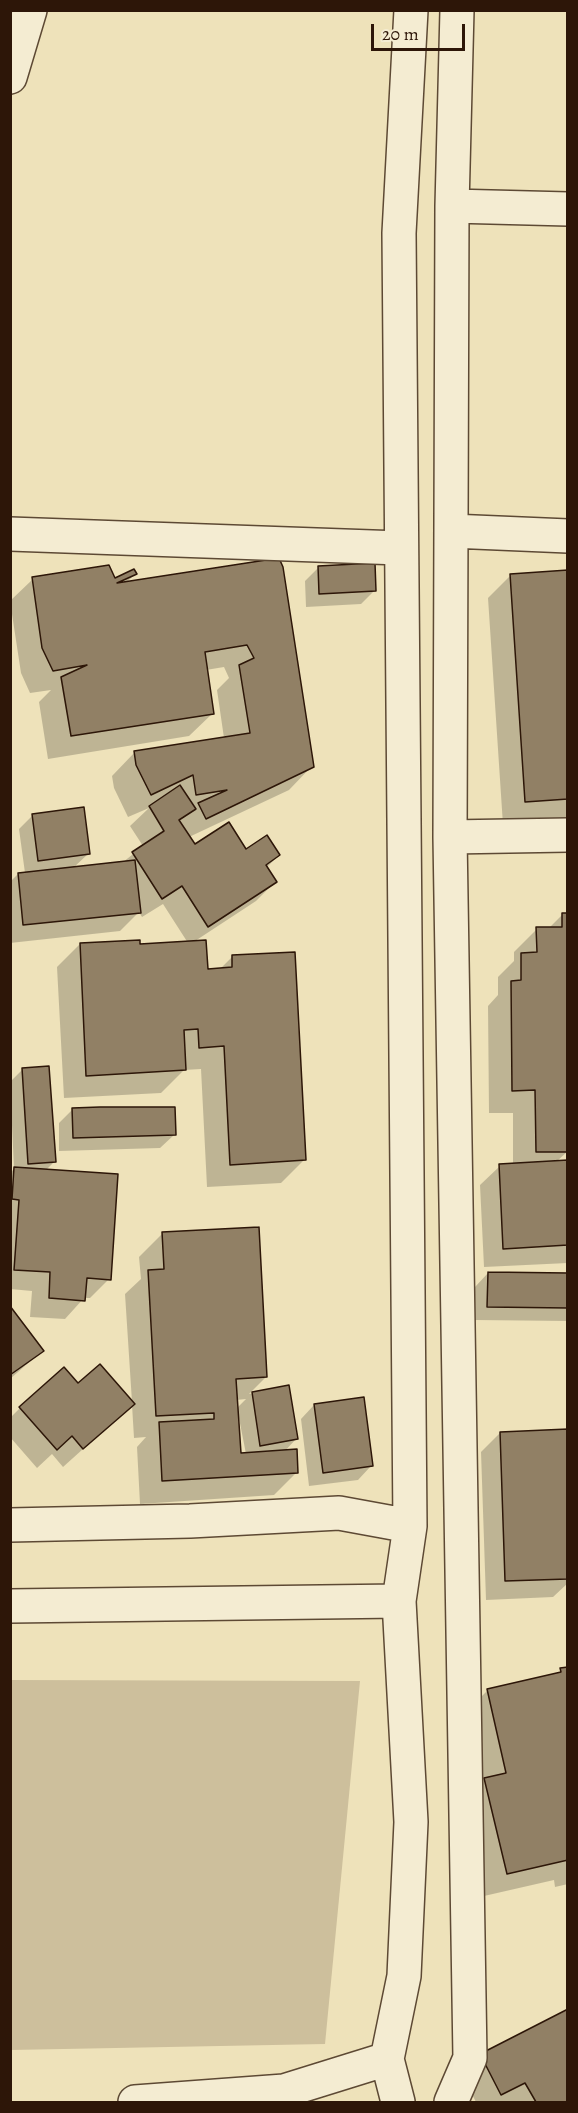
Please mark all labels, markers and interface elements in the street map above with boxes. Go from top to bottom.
scale bar [374,12,468,50]
text: 20 m [382,22,419,46]

